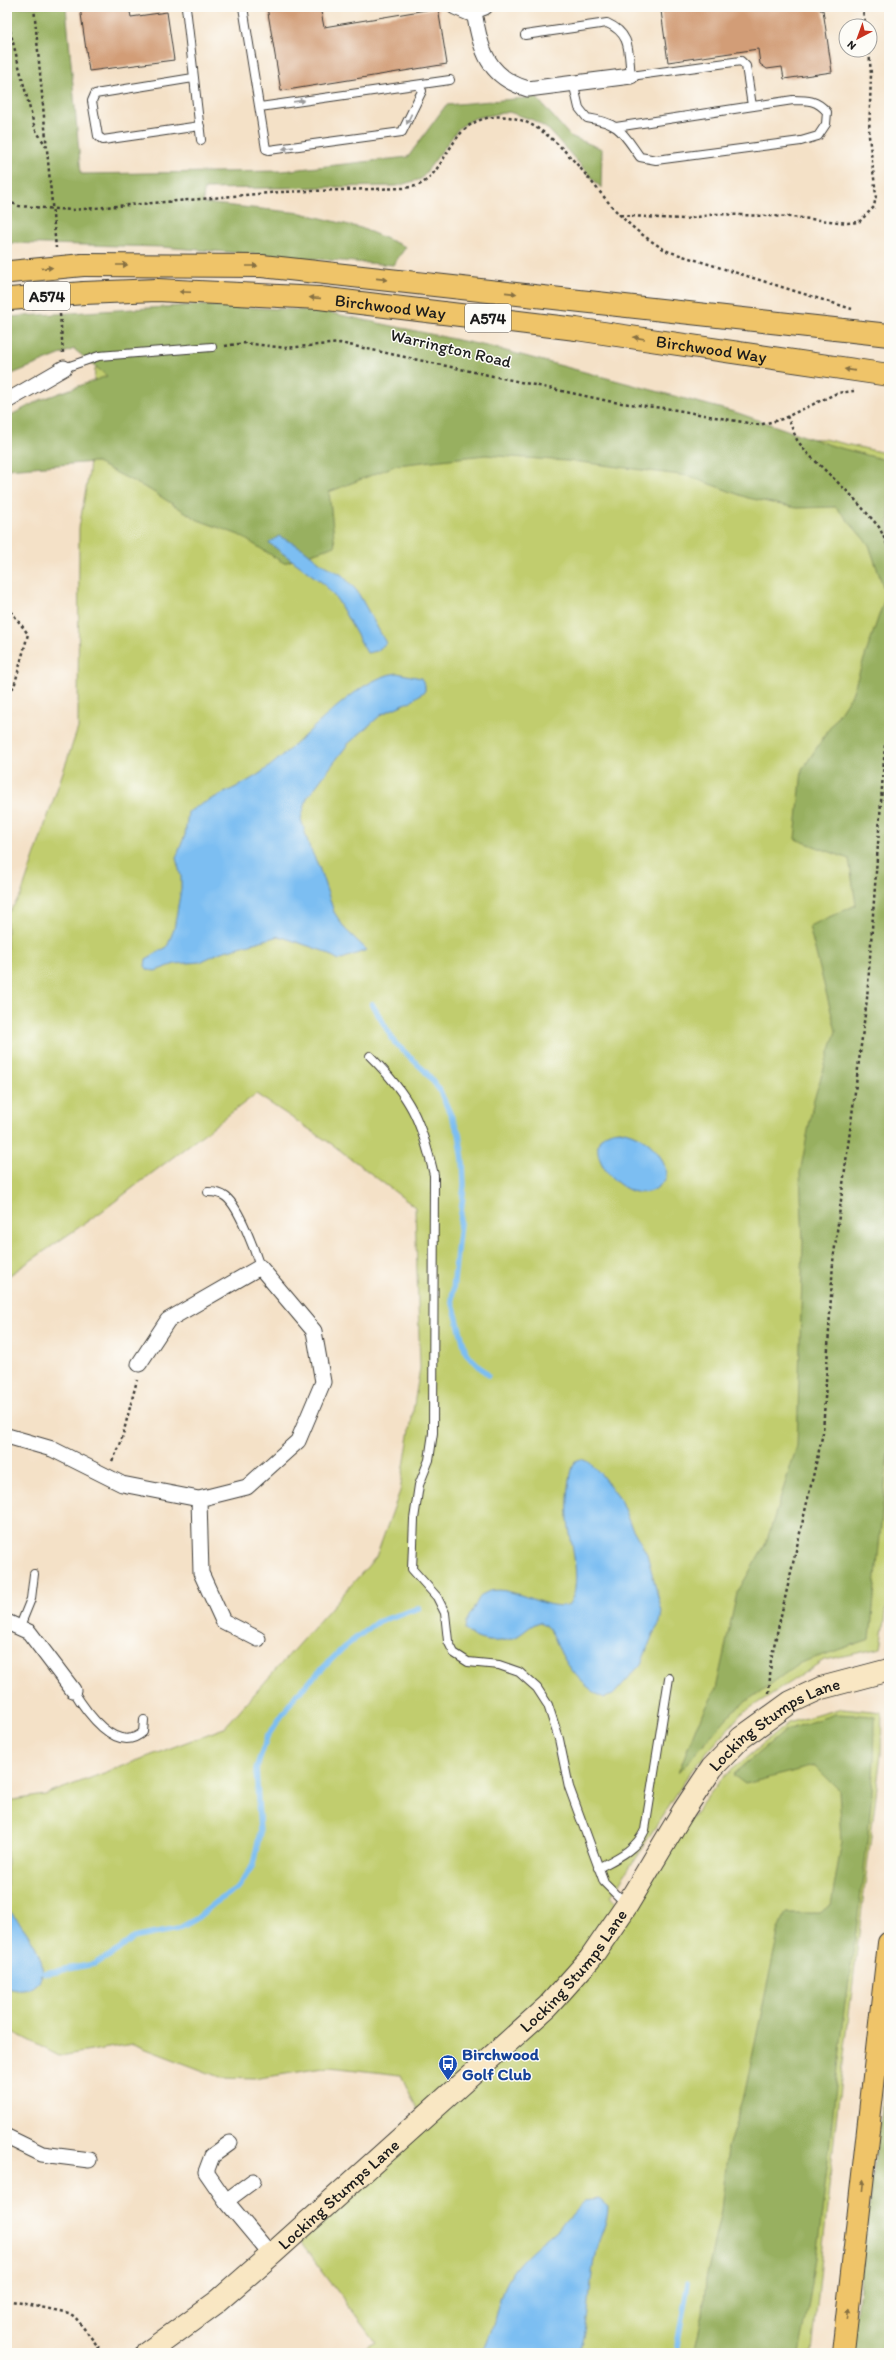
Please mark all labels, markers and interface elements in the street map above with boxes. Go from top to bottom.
north arrow [838,18,878,58]
text: N [845,38,859,53]
one-way arrow [293,98,305,104]
one-way arrow [406,114,412,125]
one-way arrow [282,145,294,151]
one-way arrow [116,262,129,268]
one-way arrow [246,263,259,269]
one-way arrow [41,265,53,272]
one-way arrow [376,276,388,282]
road number: A574 [24,282,70,310]
one-way arrow [179,288,191,295]
street label: Birchwood Way [334,290,447,323]
one-way arrow [505,290,517,296]
one-way arrow [309,295,321,302]
road number: A574 [465,304,511,332]
street label: Warrington Road [388,324,514,372]
street label: Birchwood Way [655,331,768,367]
one-way arrow [633,335,645,341]
one-way arrow [844,367,856,373]
street label: Locking Stumps Lane [705,1673,842,1775]
street label: Locking Stumps Lane [516,1905,631,2037]
place label: Birchwood Golf Club [462,2044,540,2084]
bus stop icon: Birchwood Golf Club [437,2053,459,2081]
street label: Locking Stumps Lane [274,2135,403,2254]
one-way arrow [860,2179,866,2191]
one-way arrow [845,2308,851,2320]

